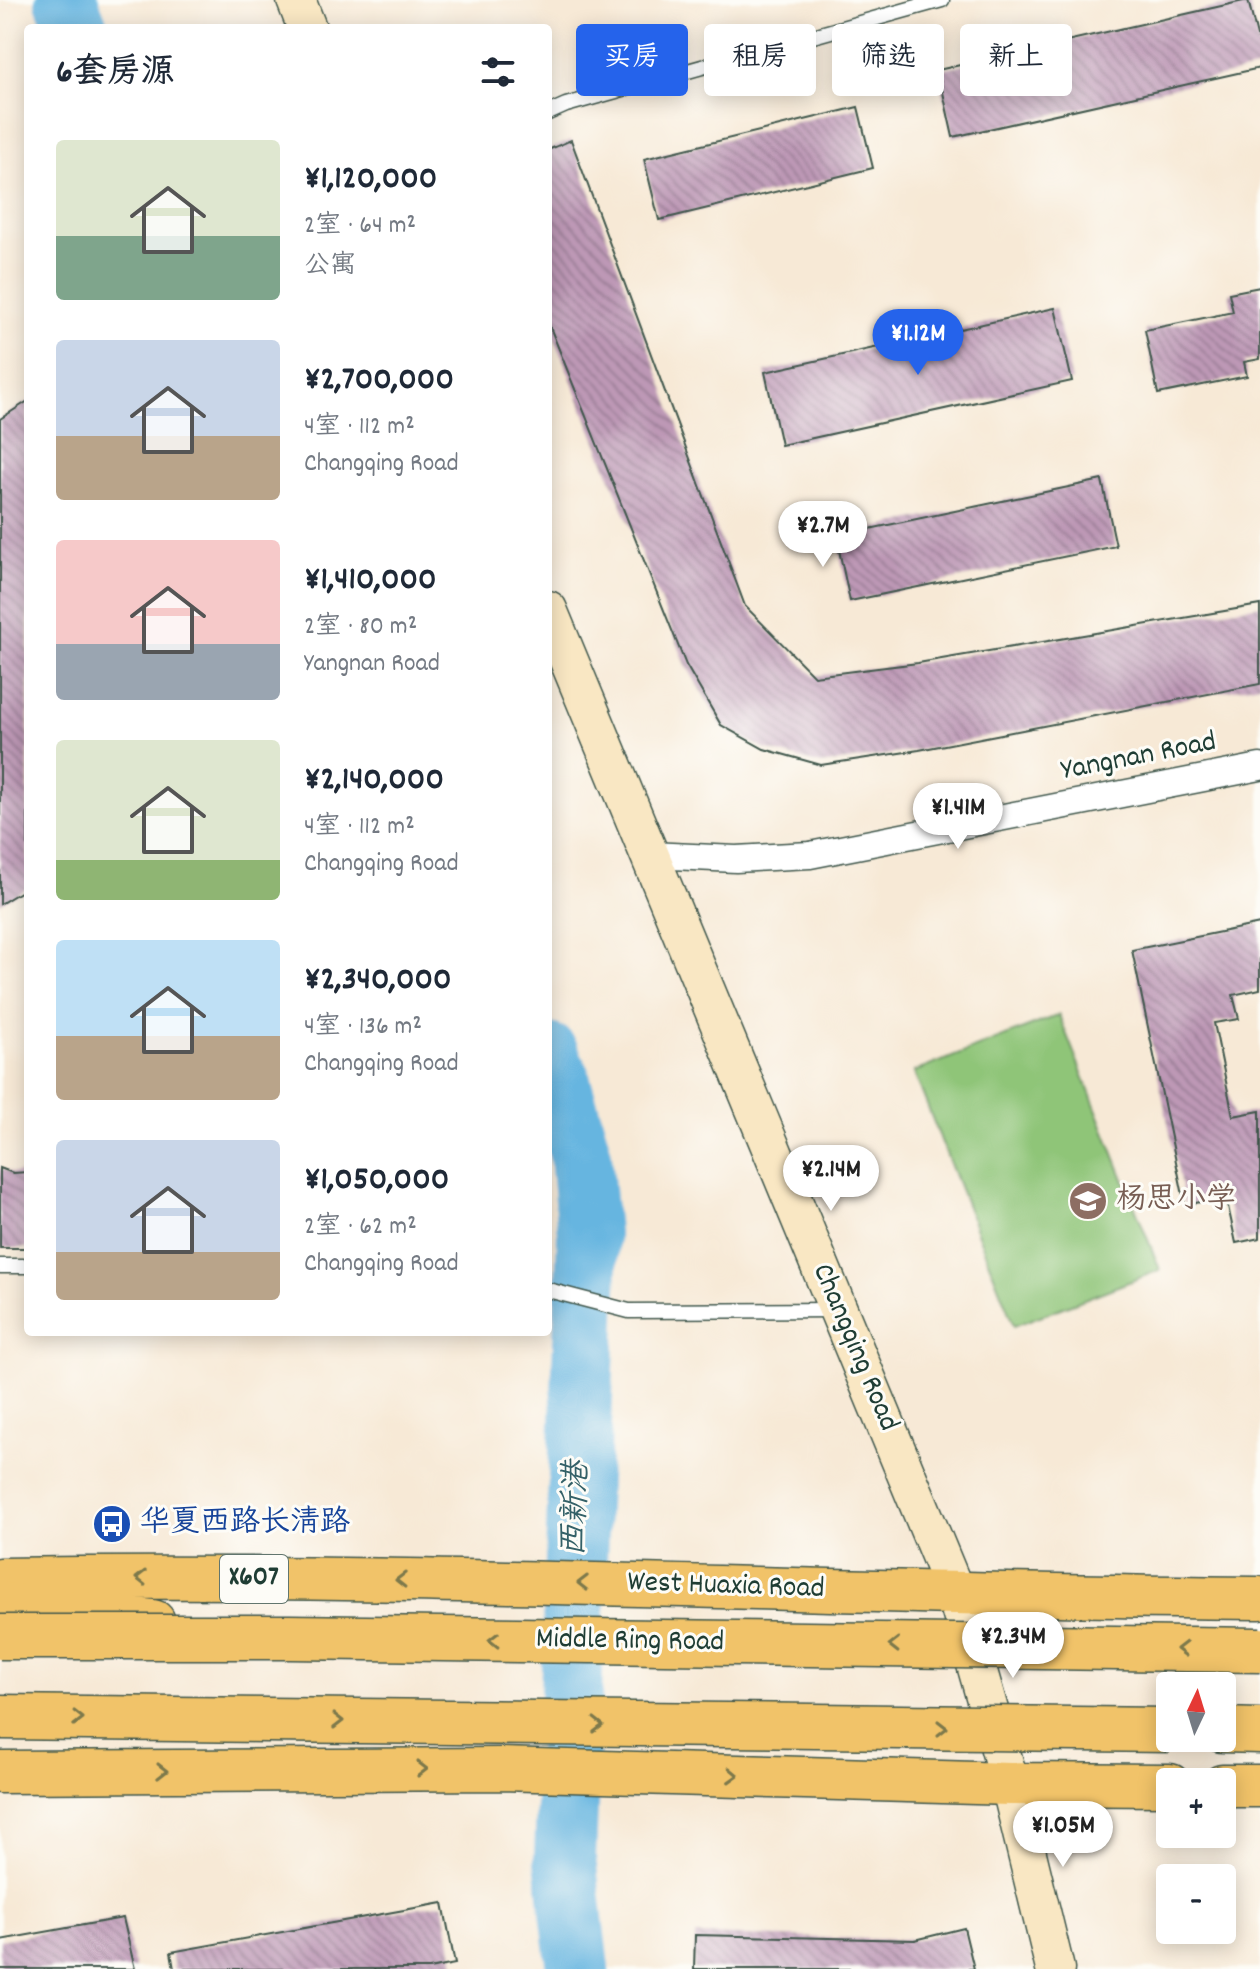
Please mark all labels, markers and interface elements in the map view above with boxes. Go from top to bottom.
chip: 买房 [576,24,688,96]
chip: 租房 [704,24,816,96]
chip: 筛选 [832,24,944,96]
chip: 新上 [960,24,1072,96]
text: 6套房源 [56,50,175,99]
icon: filters [476,50,520,94]
text: ¥1,120,000 [304,156,437,205]
icon: home [120,172,216,268]
text: 2室 · 64 m² [304,208,416,245]
text: 公寓 [304,248,356,285]
pin: ¥1.12M [853,309,983,377]
text: ¥1.12M [891,316,945,353]
text: ¥2,700,000 [304,357,454,406]
icon: home [120,372,216,468]
text: 4室 · 112 m² [304,409,415,446]
text: Changqing Road [304,446,459,483]
pin: ¥2.7M [767,501,879,569]
text: ¥2.7M [796,508,850,545]
text: ¥1,410,000 [304,557,437,606]
icon: home [120,572,216,668]
text: 2室 · 80 m² [304,609,417,646]
text: Yangnan Road [304,646,440,683]
street label: Yangnan Road [1058,722,1220,794]
text: ¥2,140,000 [304,757,444,806]
icon: home [120,772,216,868]
pin: ¥1.41M [893,783,1023,851]
text: ¥1.41M [931,790,985,827]
text: 4室 · 112 m² [304,809,415,846]
text: Changqing Road [304,846,459,883]
text: ¥2,340,000 [304,957,452,1006]
icon: home [120,972,216,1068]
text: 4室 · 136 m² [304,1009,422,1046]
text: Changqing Road [304,1046,459,1083]
pin: ¥2.14M [766,1145,896,1213]
text: ¥2.14M [801,1152,861,1189]
text: ¥1,050,000 [304,1157,449,1206]
icon: home [120,1172,216,1268]
school or university icon: 杨思小学 [1067,1180,1109,1222]
place label: 杨思小学 [1116,1180,1236,1223]
text: 2室 · 62 m² [304,1209,417,1246]
text: Changqing Road [304,1246,459,1283]
street label: Changqing Road [799,1257,909,1439]
water label: 西新港 [553,1457,603,1558]
bus stop icon: 华夏西路长清路 [91,1503,133,1545]
place label: 华夏西路长清路 [140,1503,350,1546]
road number: X607 [220,1555,288,1603]
street label: West Huaxia Road [627,1562,825,1612]
one-way arrow [134,1569,147,1586]
one-way arrow [394,1571,407,1589]
one-way arrow [576,1574,589,1591]
pin: ¥2.34M [948,1612,1078,1680]
street label: Middle Ring Road [535,1619,725,1665]
text: ¥2.34M [980,1619,1046,1656]
one-way arrow [487,1631,500,1649]
one-way arrow [887,1636,900,1654]
one-way arrow [1175,1640,1188,1658]
north arrow [1156,1672,1236,1752]
map controls [1156,1672,1236,1944]
one-way arrow [72,1709,85,1727]
one-way arrow [332,1713,345,1730]
one-way arrow [592,1716,605,1733]
one-way arrow [936,1719,949,1737]
one-way arrow [416,1761,429,1778]
one-way arrow [156,1762,169,1780]
one-way arrow [727,1767,740,1784]
button: + [1156,1768,1236,1848]
pin: ¥1.05M [998,1801,1128,1869]
text: ¥1.05M [1031,1808,1095,1845]
button: − [1156,1864,1236,1944]

